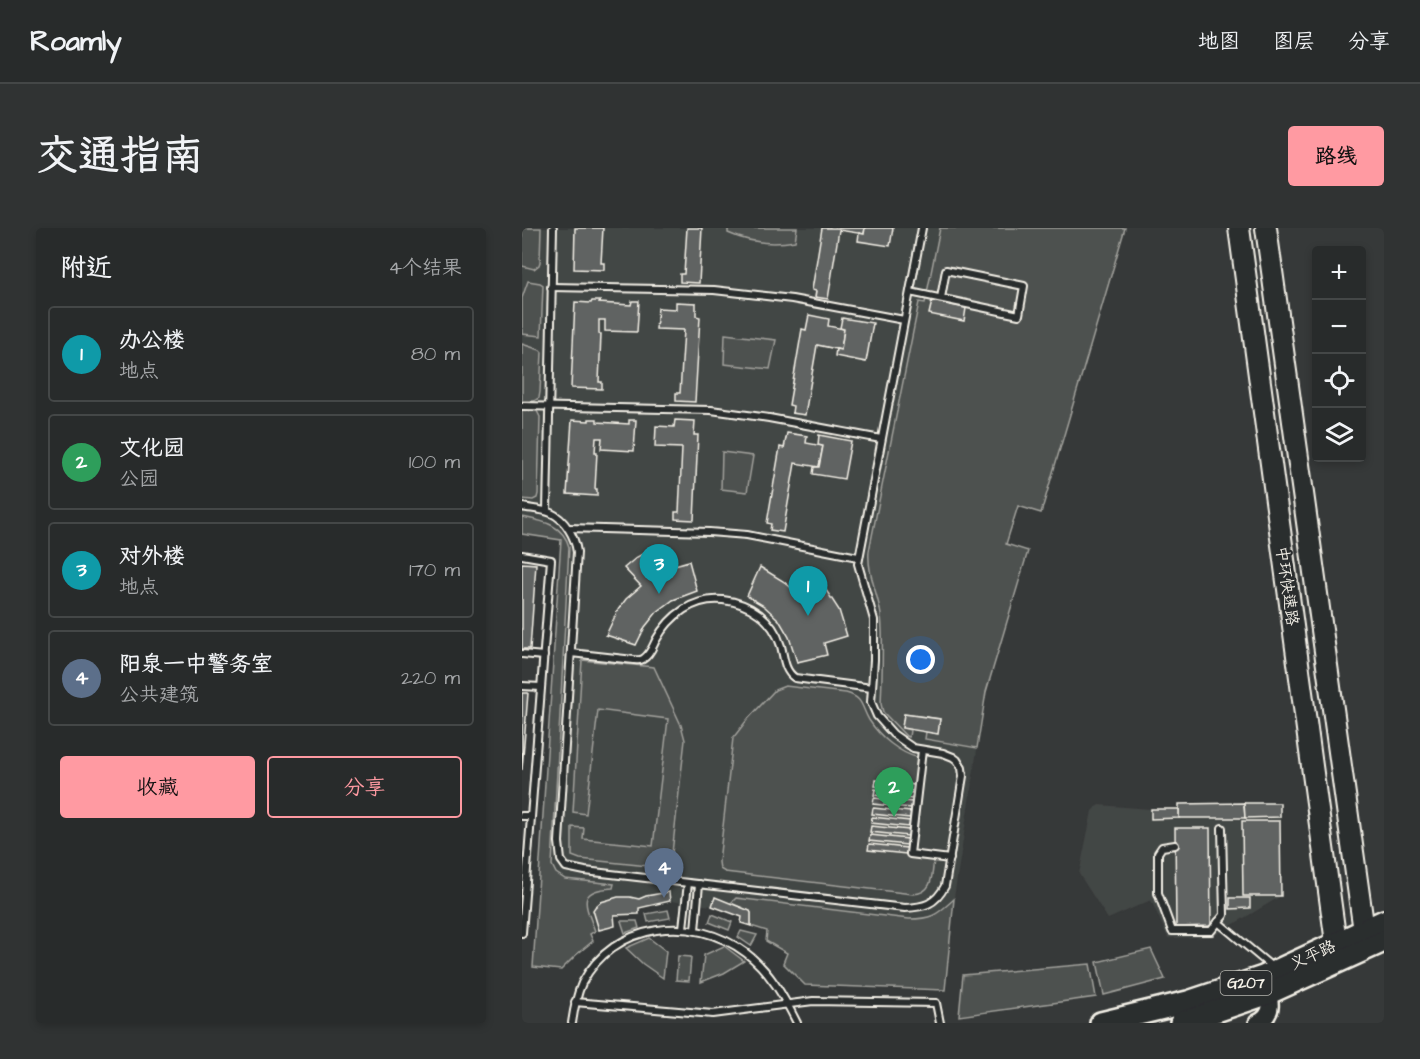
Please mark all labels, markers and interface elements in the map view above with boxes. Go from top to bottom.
text: Roamly [30,22,122,61]
text: 地图 [1198,27,1240,56]
text: 图层 [1273,27,1315,56]
text: 分享 [1348,27,1390,56]
button: 路线 [1288,126,1384,186]
text: 交通指南 [36,128,204,186]
map controls [1312,246,1366,462]
button: + [1312,246,1366,300]
text: 附近 [60,250,112,286]
text: 4个结果 [388,254,462,282]
button: − [1312,300,1366,354]
text: 办公楼 [119,325,185,356]
text: 1 [80,340,83,368]
text: 80 m [411,340,460,368]
button: locate [1312,354,1366,408]
text: 地点 [119,357,159,385]
button: layers [1312,408,1366,462]
text: 文化园 [119,433,185,464]
text: 2 [76,448,87,476]
text: 100 m [409,448,460,476]
text: 公园 [119,465,159,493]
text: 对外楼 [119,541,185,572]
pin: 3 [640,544,678,594]
street label: 中环快速路 [1271,545,1303,627]
text: 3 [76,556,87,584]
text: 170 m [409,556,460,584]
pin: 1 [788,566,828,616]
text: 地点 [119,573,159,601]
your location [906,645,935,674]
text: 阳泉一中警务室 [119,649,273,680]
text: 4 [75,664,88,692]
text: 220 m [401,664,460,692]
text: 公共建筑 [119,681,199,709]
button: 收藏 [60,756,255,818]
button: 分享 [267,756,462,818]
pin: 2 [874,768,914,817]
pin: 4 [644,848,684,898]
street label: 义平路 [1287,935,1339,975]
road number: G207 [1220,971,1272,995]

